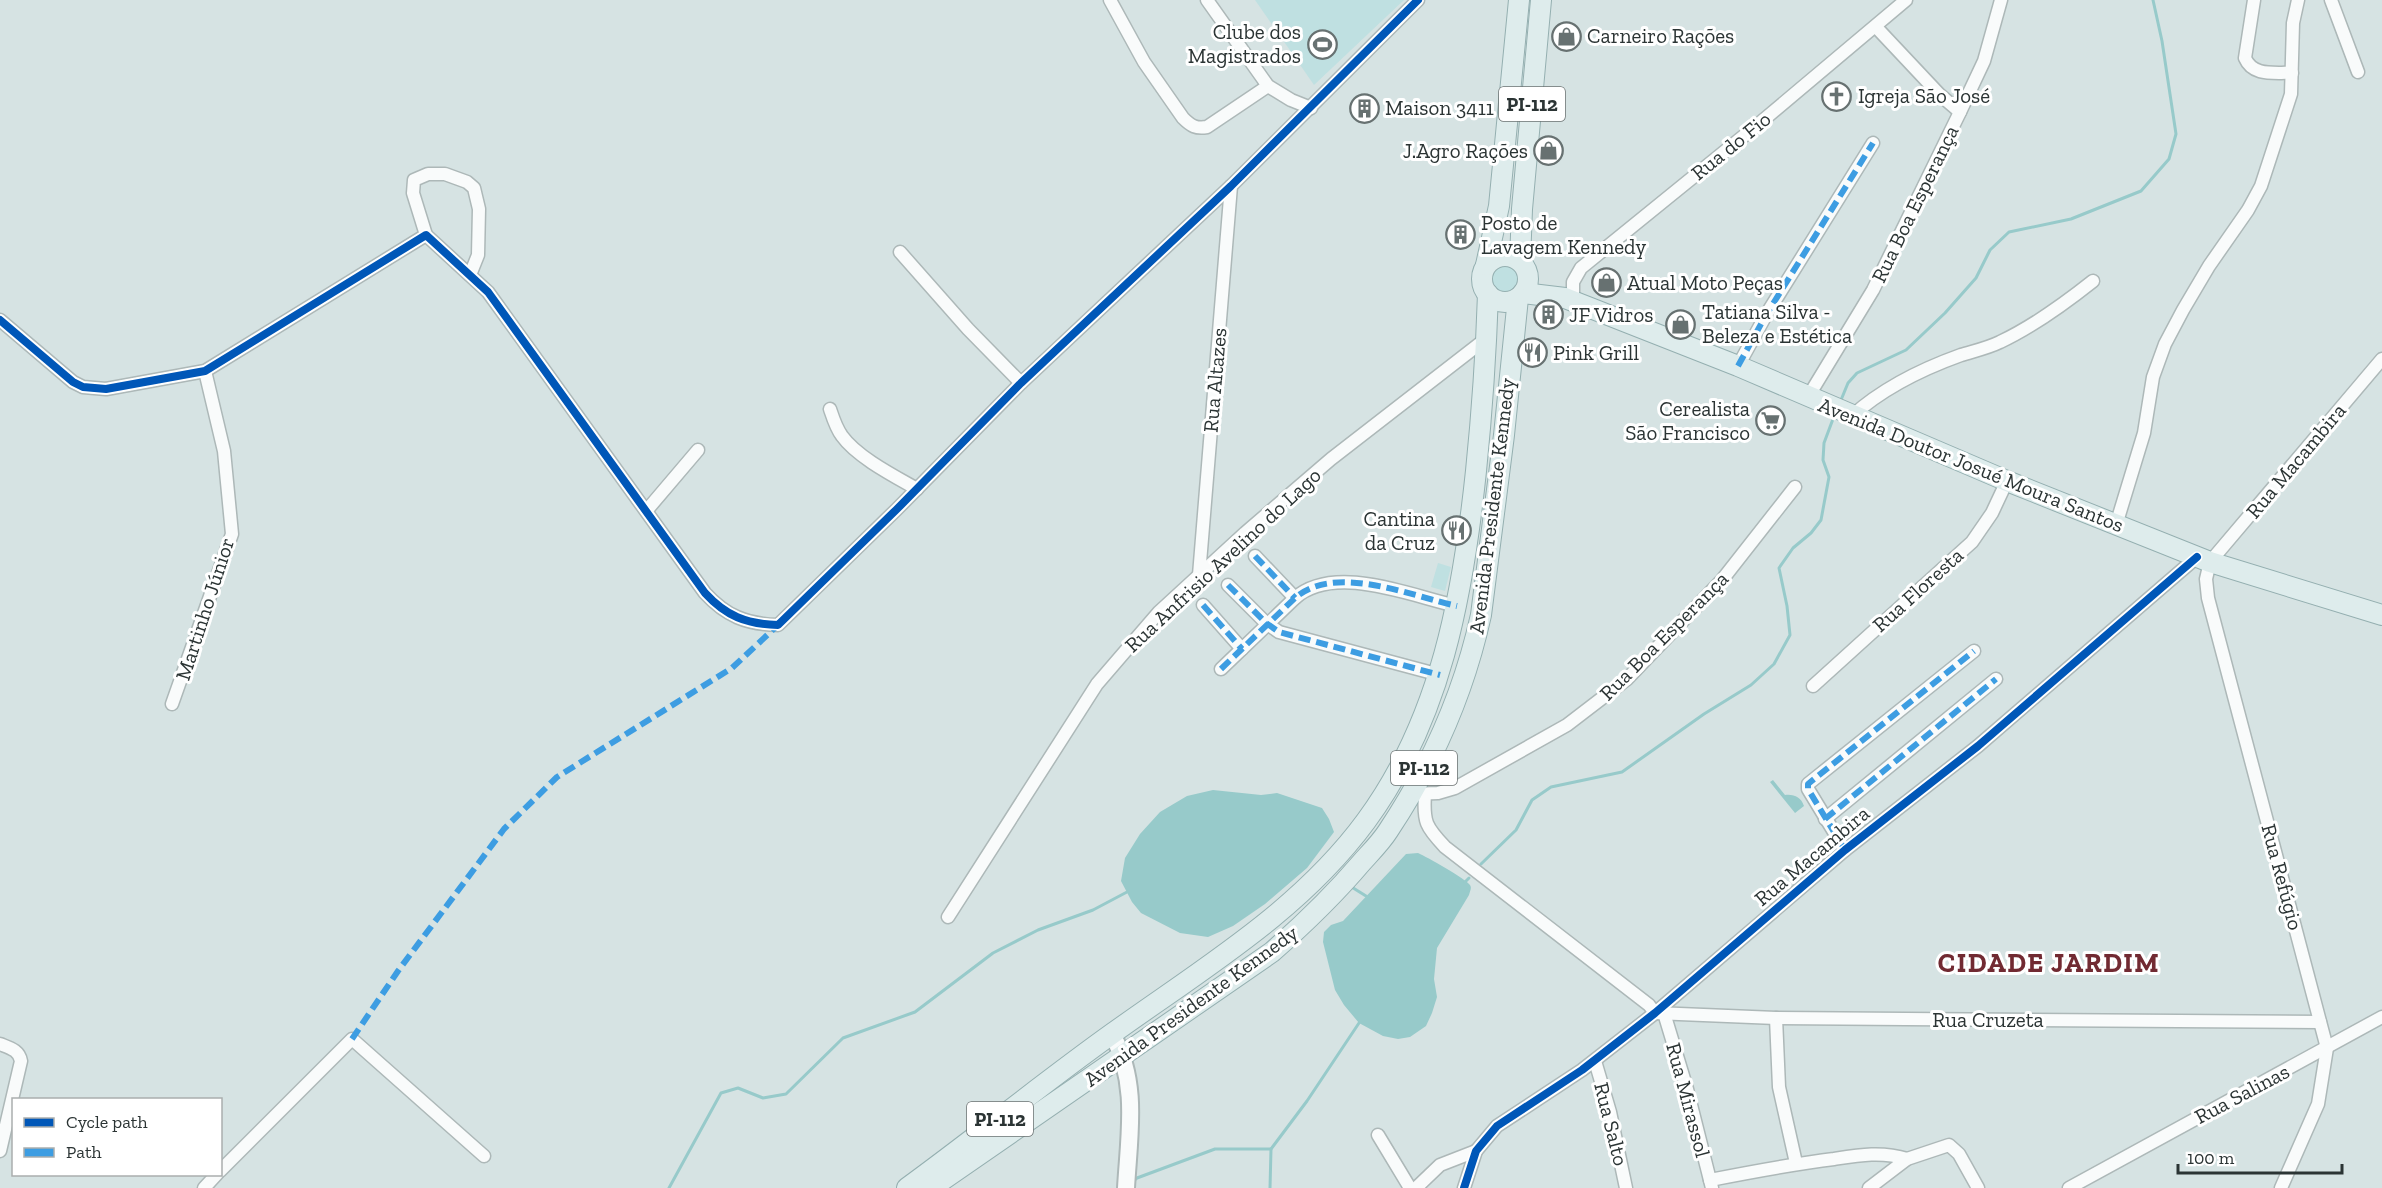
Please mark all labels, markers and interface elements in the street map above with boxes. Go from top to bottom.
place label: Clube dos Magistrados [1188,19,1301,68]
shop icon: Carneiro Rações [1550,20,1582,52]
place label: Carneiro Rações [1587,23,1734,48]
sports icon: Clube dos Magistrados [1306,28,1338,60]
church icon: Igreja São José [1821,80,1853,112]
place label: Igreja São José [1858,83,1990,109]
road number: PI-112 [1499,87,1565,121]
building icon: Maison 3411 [1348,92,1380,124]
place label: Maison 3411 [1385,95,1494,120]
street label: Rua do Fio [1686,106,1776,185]
street label: Rua Boa Esperança [1866,121,1963,286]
shop icon: J.Agro Rações [1533,135,1565,167]
place label: J.Agro Rações [1403,138,1528,163]
place label: Posto de Lavagem Kennedy [1481,210,1646,259]
building icon: Posto de Lavagem Kennedy [1444,219,1476,251]
shop icon: Atual Moto Peças [1590,267,1622,299]
place label: Atual Moto Peças [1627,270,1783,295]
building icon: JF Vidros [1532,299,1564,331]
place label: Tatiana Silva - Beleza e Estética [1702,299,1852,348]
place label: JF Vidros [1569,302,1653,327]
shop icon: Tatiana Silva - Beleza e Estética [1665,308,1697,340]
street label: Rua Altazes [1197,327,1232,433]
restaurant icon: Pink Grill [1516,337,1548,369]
place label: Pink Grill [1553,340,1639,365]
street label: Avenida Presidente Kennedy [1463,376,1520,635]
street label: Avenida Doutor Josué Moura Santos [1815,392,2127,537]
place label: Cerealista São Francisco [1625,396,1750,445]
street label: Rua Macambira [2240,398,2351,523]
supermarket icon: Cerealista São Francisco [1755,405,1787,437]
street label: Rua Anfrisio Avelino do Lago [1119,462,1326,657]
place label: Cantina da Cruz [1363,506,1435,555]
restaurant icon: Cantina da Cruz [1440,515,1472,547]
street label: Martinho Júnior [170,534,239,683]
street label: Rua Floresta [1867,542,1968,637]
street label: Rua Boa Esperança [1594,566,1733,705]
road number: PI-112 [1391,751,1457,785]
street label: Rua Macambira [1749,800,1874,911]
street label: Rua Refúgio [2256,821,2309,933]
street label: Avenida Presidente Kennedy [1079,920,1303,1091]
district label: CIDADE JARDIM [1938,947,2160,979]
street label: Rua Cruzeta [1932,1007,2044,1032]
street label: Rua Mirassol [1661,1040,1716,1160]
street label: Rua Salinas [2190,1058,2293,1129]
street label: Rua Salto [1589,1080,1634,1168]
legend [12,1098,222,1176]
road number: PI-112 [967,1102,1033,1136]
text: Cycle path [66,1111,148,1133]
scale bar [2178,1137,2342,1175]
text: Path [66,1141,102,1163]
text: 100 m [2187,1147,2235,1169]

